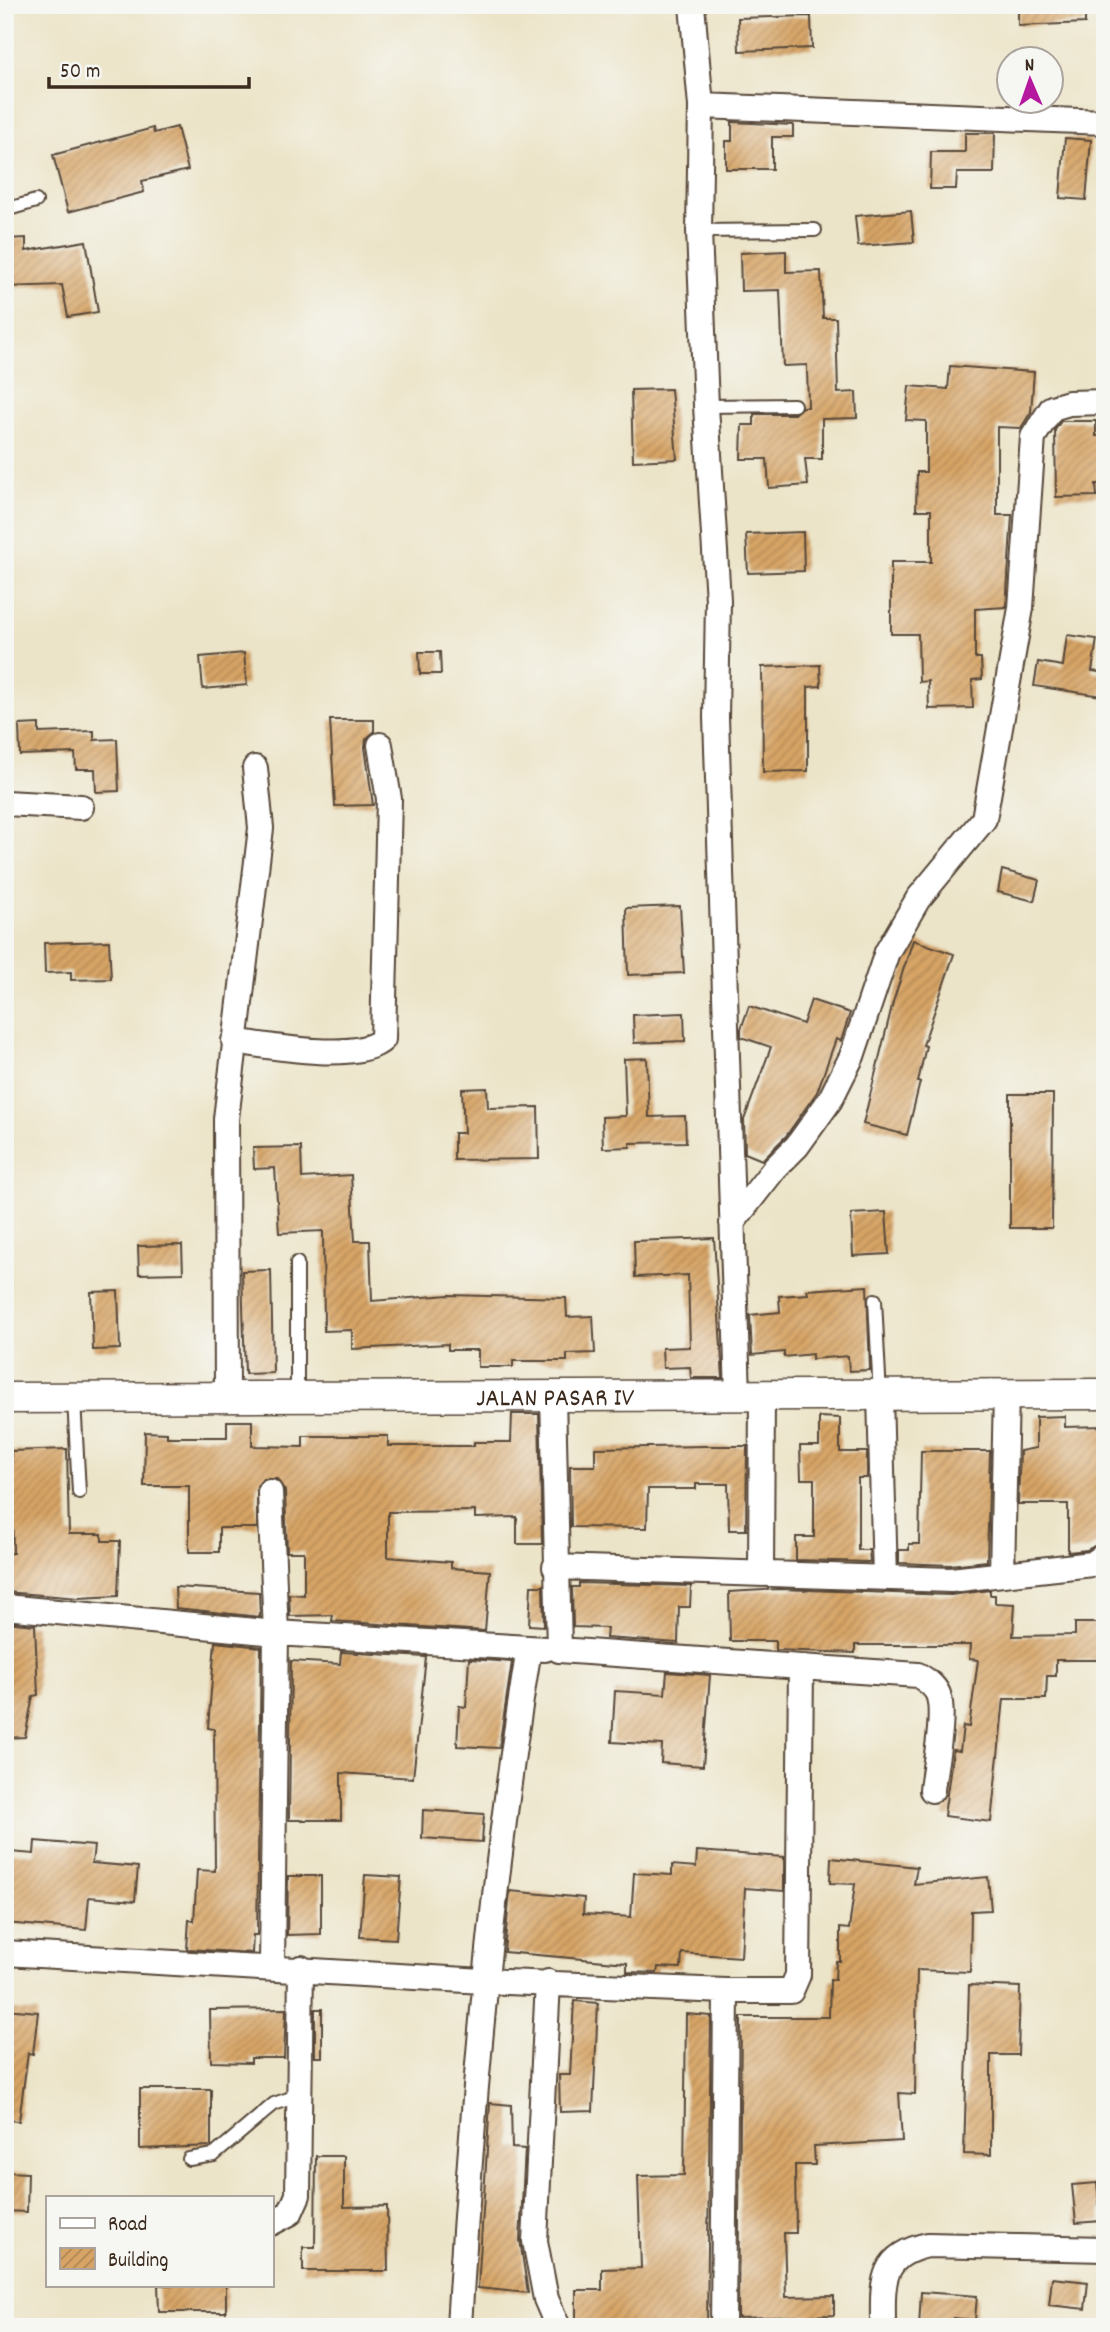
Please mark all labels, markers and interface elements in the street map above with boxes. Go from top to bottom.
scale bar [49,46,248,90]
north arrow [995,46,1064,116]
text: N [1024,53,1035,80]
text: 50 m [60,58,100,88]
street label: JALAN PASAR IV [476,1381,635,1418]
legend [46,2196,273,2286]
text: Road [108,2211,147,2241]
text: Building [108,2247,168,2277]

